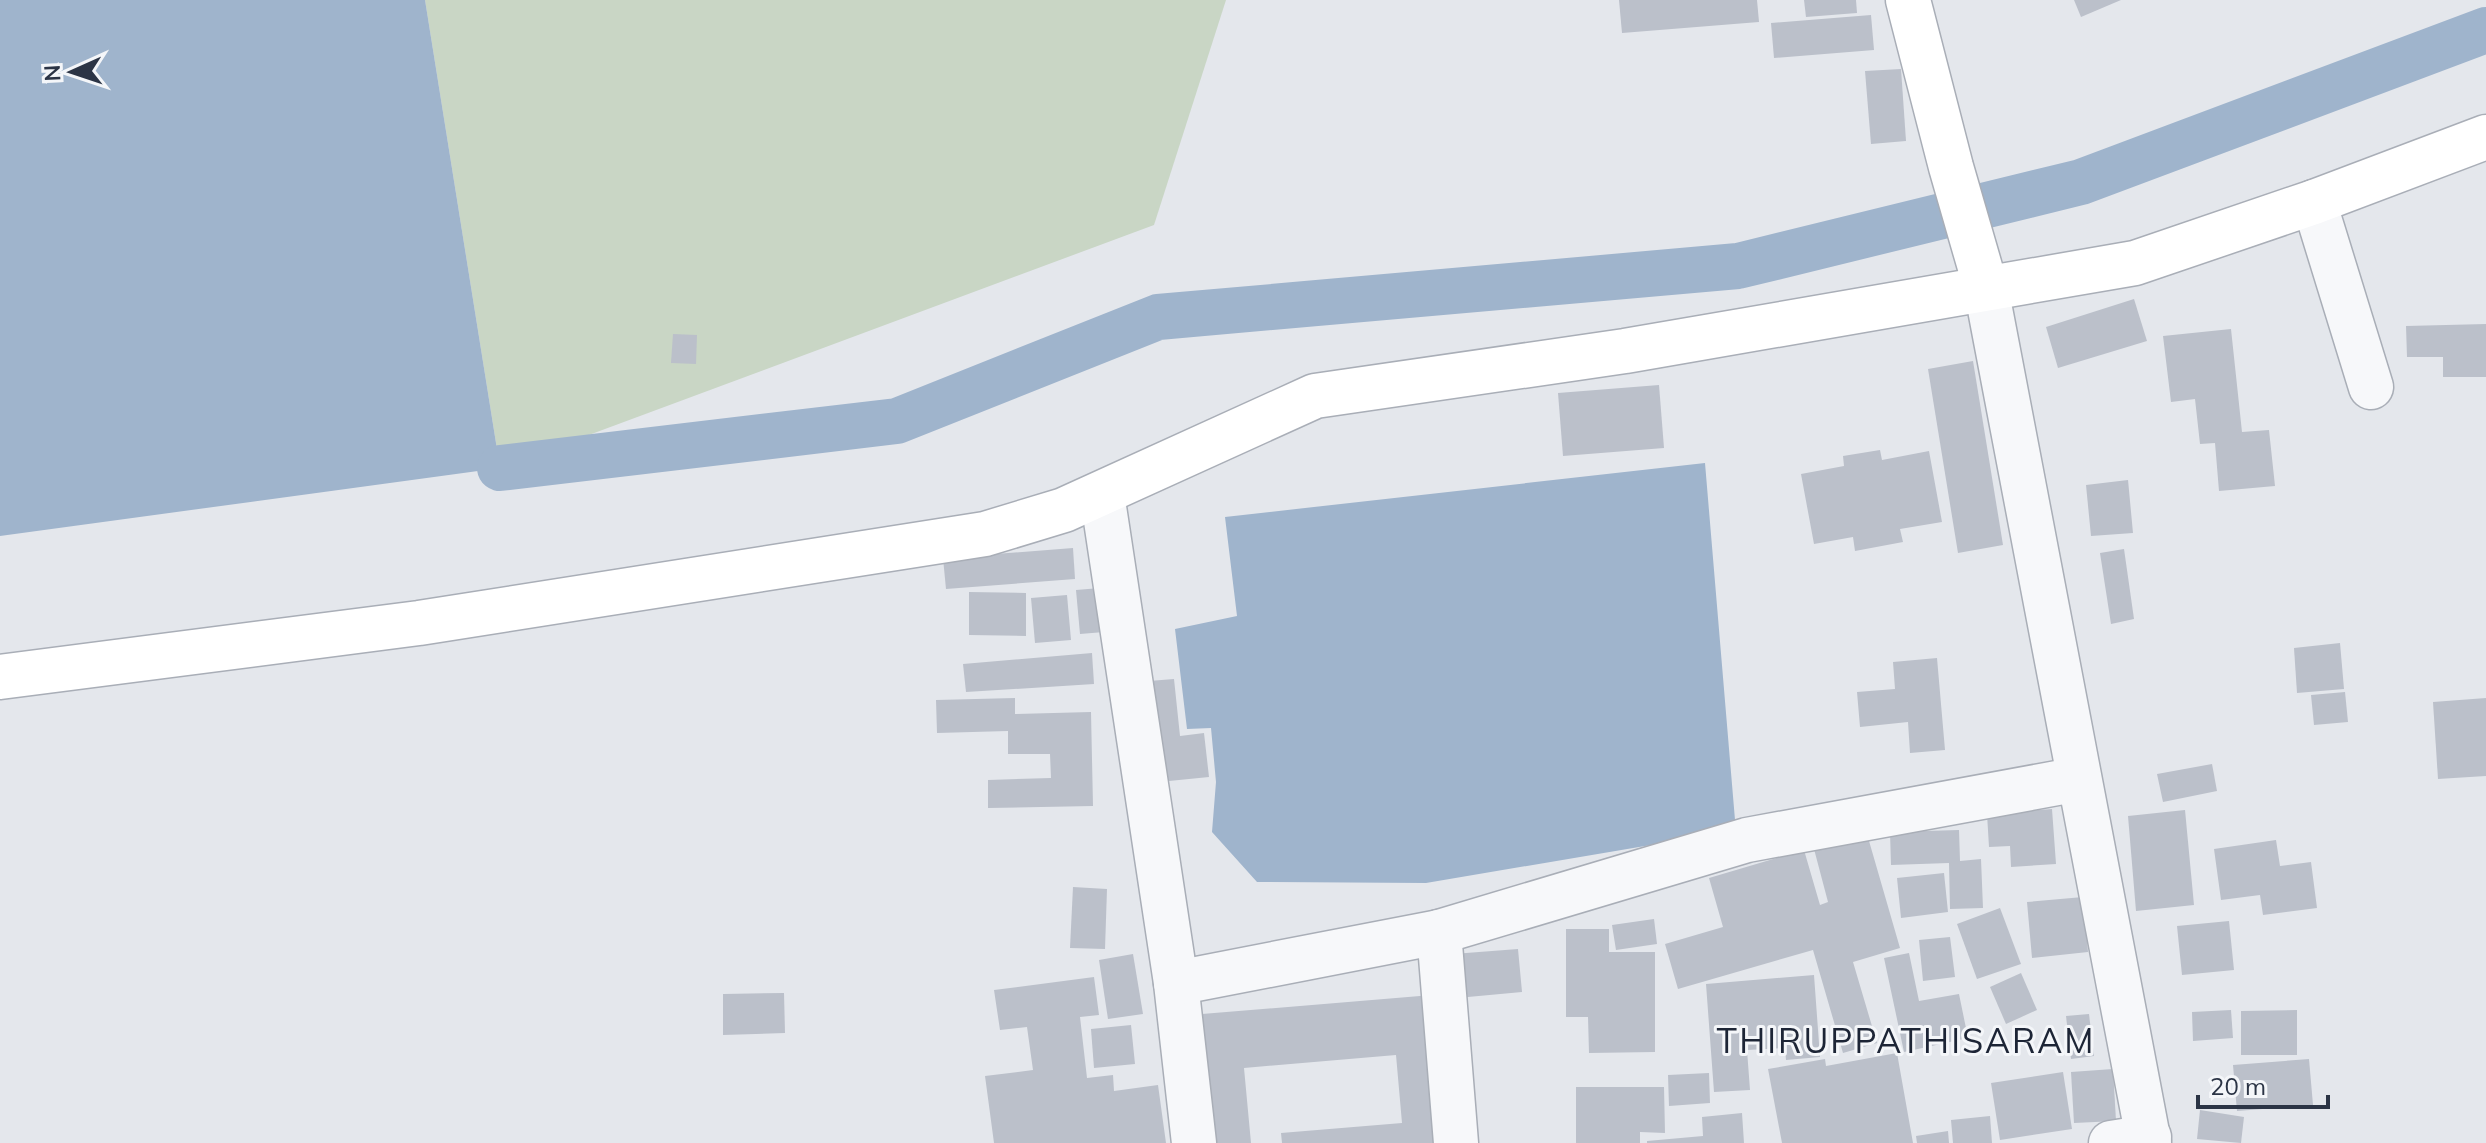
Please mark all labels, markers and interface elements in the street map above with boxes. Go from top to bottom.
north arrow [32,32,112,112]
text: N [38,64,66,82]
district label: THIRUPPATHISARAM [1717,1019,2095,1062]
scale bar [2198,1059,2328,1109]
text: 20 m [2210,1071,2266,1101]

